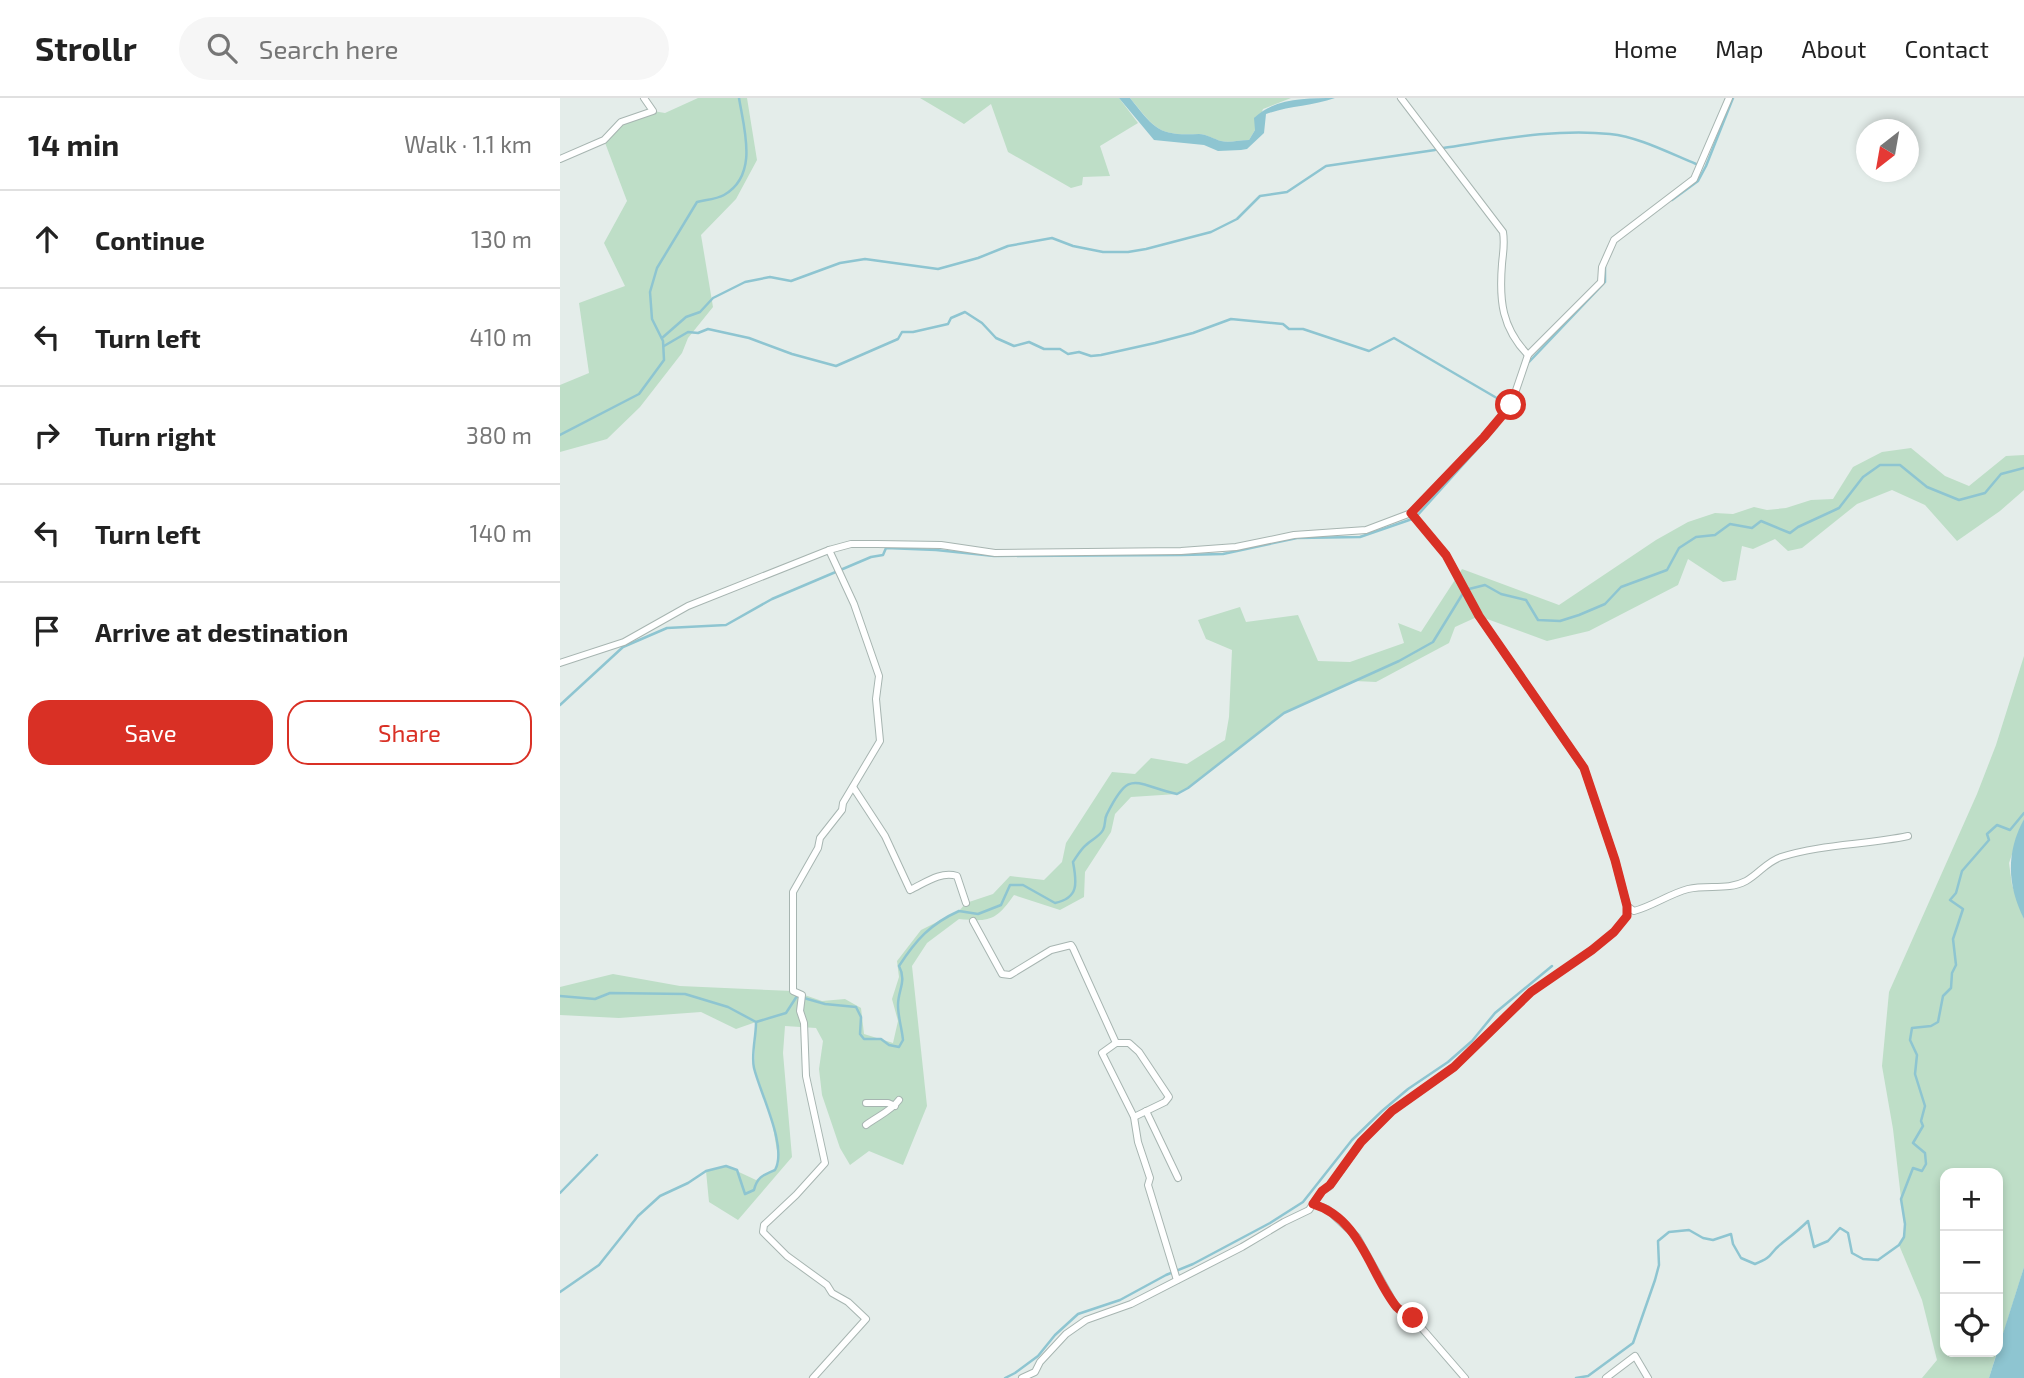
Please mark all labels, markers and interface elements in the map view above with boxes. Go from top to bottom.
search box [179,17,669,80]
text: Strollr [35,28,137,68]
icon: search [203,29,241,67]
text: Search here [259,33,398,64]
text: Home [1614,34,1677,63]
text: Map [1715,34,1763,63]
text: About [1801,34,1867,63]
text: Contact [1905,34,1989,63]
north arrow [1856,119,1919,182]
text: 14 min [28,126,119,162]
text: Walk · 1.1 km [404,130,532,158]
icon: ahead [28,220,66,258]
text: Continue [95,224,205,255]
text: 130 m [471,225,532,253]
icon: left [28,318,66,356]
text: Turn left [95,322,201,353]
text: 410 m [470,323,532,351]
route start [1495,389,1526,420]
icon: right [28,416,66,454]
text: Turn right [95,420,216,451]
text: 380 m [466,421,532,449]
icon: left [28,514,66,552]
text: Turn left [95,518,201,549]
text: 140 m [470,519,532,547]
icon: arrive [28,612,66,650]
text: Arrive at destination [95,616,348,647]
button: Save [28,700,273,765]
button: Share [287,700,532,765]
map controls [1940,1168,2003,1357]
button: + [1940,1168,2003,1231]
button: − [1940,1231,2003,1294]
button: locate [1940,1294,2003,1357]
route end [1397,1302,1428,1333]

